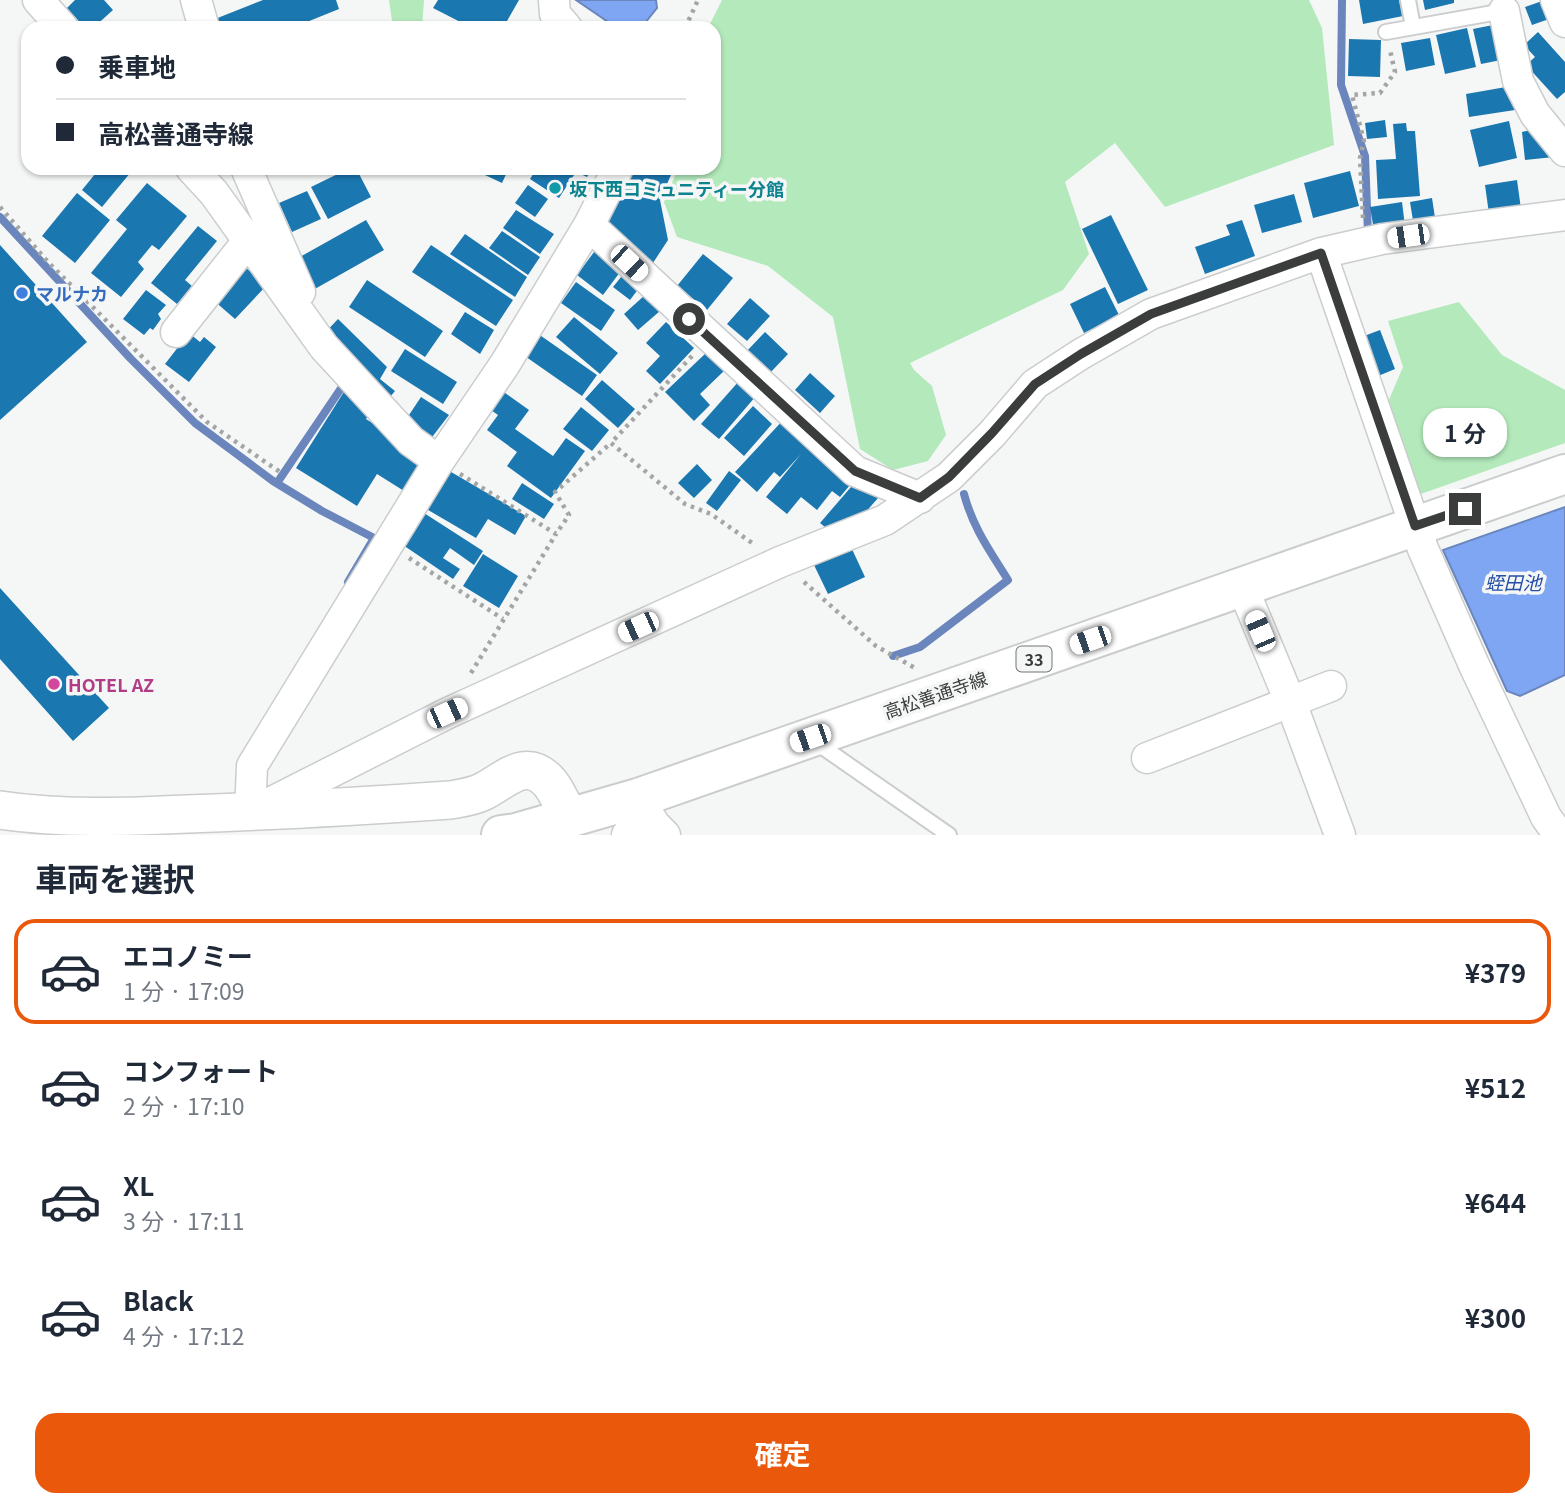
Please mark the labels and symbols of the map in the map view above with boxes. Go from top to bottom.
place label: 坂下西コミュニティー分館 [569,175,784,201]
marker: 坂下西コミュニティー分館 [547,180,563,196]
car [1386,223,1431,249]
car [607,241,652,285]
place label: マルナカ [36,280,108,306]
marker: マルナカ [14,285,30,301]
route start [673,303,705,335]
callout: 1 分 [1423,407,1507,456]
route end [1449,493,1481,525]
water label: 蛭田池 [1484,568,1543,595]
car [1243,608,1278,654]
car [615,609,662,645]
car [1067,623,1114,657]
road number: 33 [1016,646,1052,672]
street label: 高松善通寺線 [880,664,990,724]
place label: HOTEL AZ [68,671,154,697]
marker: HOTEL AZ [46,676,62,692]
car [424,695,471,731]
car [787,721,834,755]

